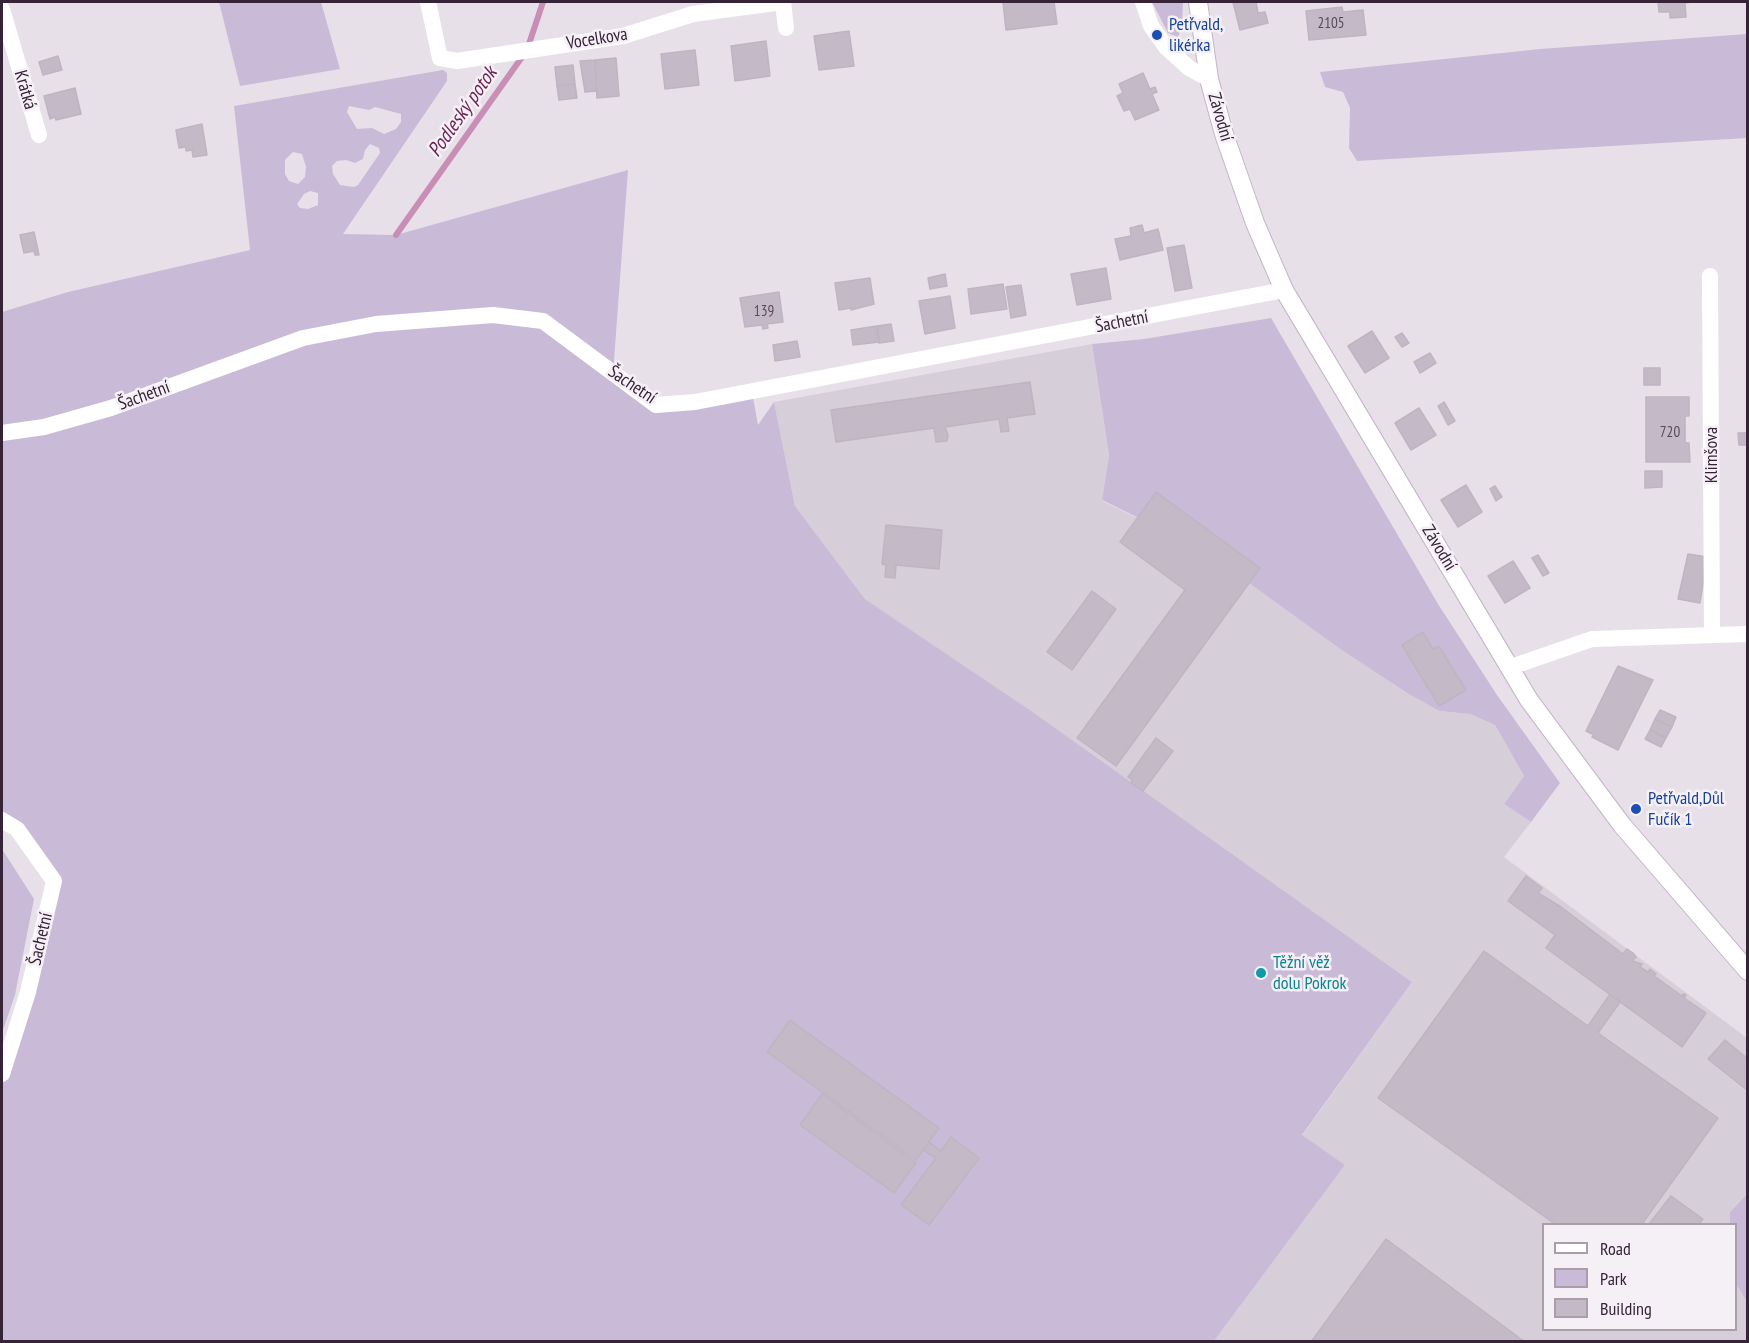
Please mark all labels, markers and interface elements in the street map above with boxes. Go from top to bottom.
place label: Petřvald, likérka [1169,14,1223,57]
house number: 2105 [1318,15,1344,33]
street label: Vocelkova [565,24,629,54]
marker: Petřvald, likérka [1150,28,1164,42]
water label: Podleský potok [423,63,503,161]
street label: Krátká [9,68,41,112]
street label: Závodní [1203,90,1237,144]
house number: 139 [754,303,774,321]
street label: Šachetní [1094,306,1150,338]
street label: Šachetní [604,361,660,409]
street label: Šachetní [115,377,173,415]
house number: 720 [1660,424,1680,442]
street label: Klimšova [1701,427,1723,483]
street label: Závodní [1417,521,1461,575]
place label: Petřvald,Důl Fučík 1 [1648,788,1724,830]
marker: Petřvald,Důl Fučík 1 [1629,802,1643,816]
street label: Šachetní [24,911,58,967]
place label: Těžní věž dolu Pokrok [1273,952,1346,994]
marker: Těžní věž dolu Pokrok [1254,966,1268,980]
legend [1542,1223,1737,1331]
text: Road [1600,1237,1631,1260]
text: Park [1600,1267,1627,1290]
text: Building [1600,1297,1652,1320]

